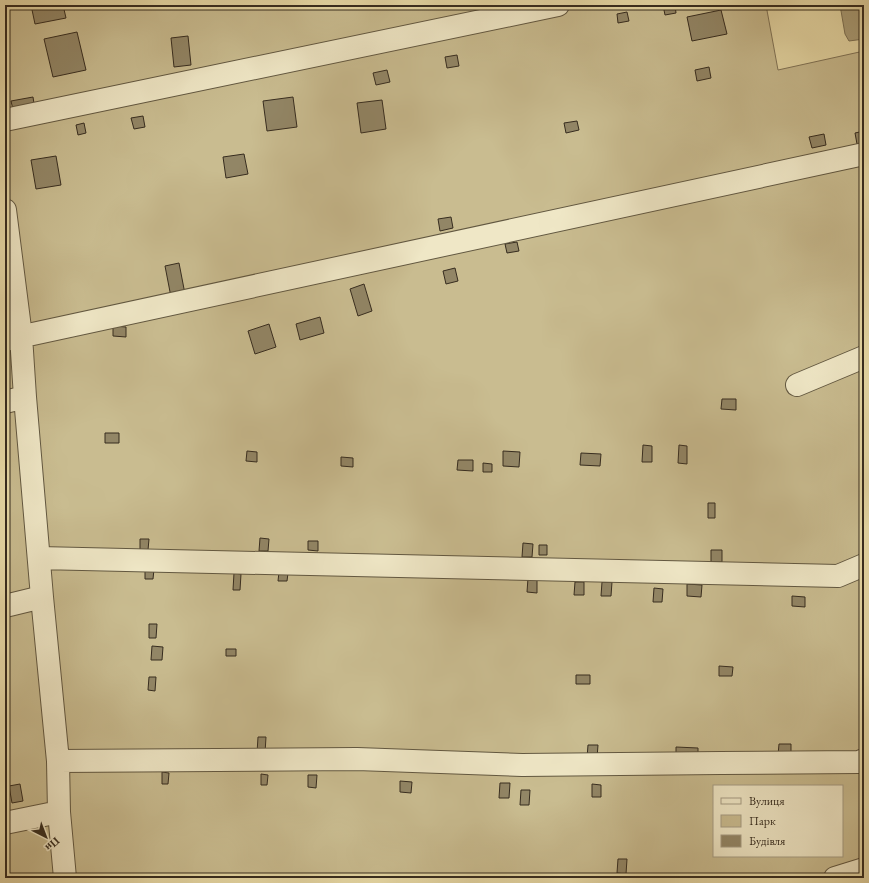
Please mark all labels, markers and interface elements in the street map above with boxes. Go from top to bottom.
legend [713,785,843,857]
text: Вулиця [749,793,785,809]
text: Парк [749,813,776,829]
north arrow [26,817,66,857]
text: Будівля [749,833,786,849]
text: Пн [42,834,63,855]

